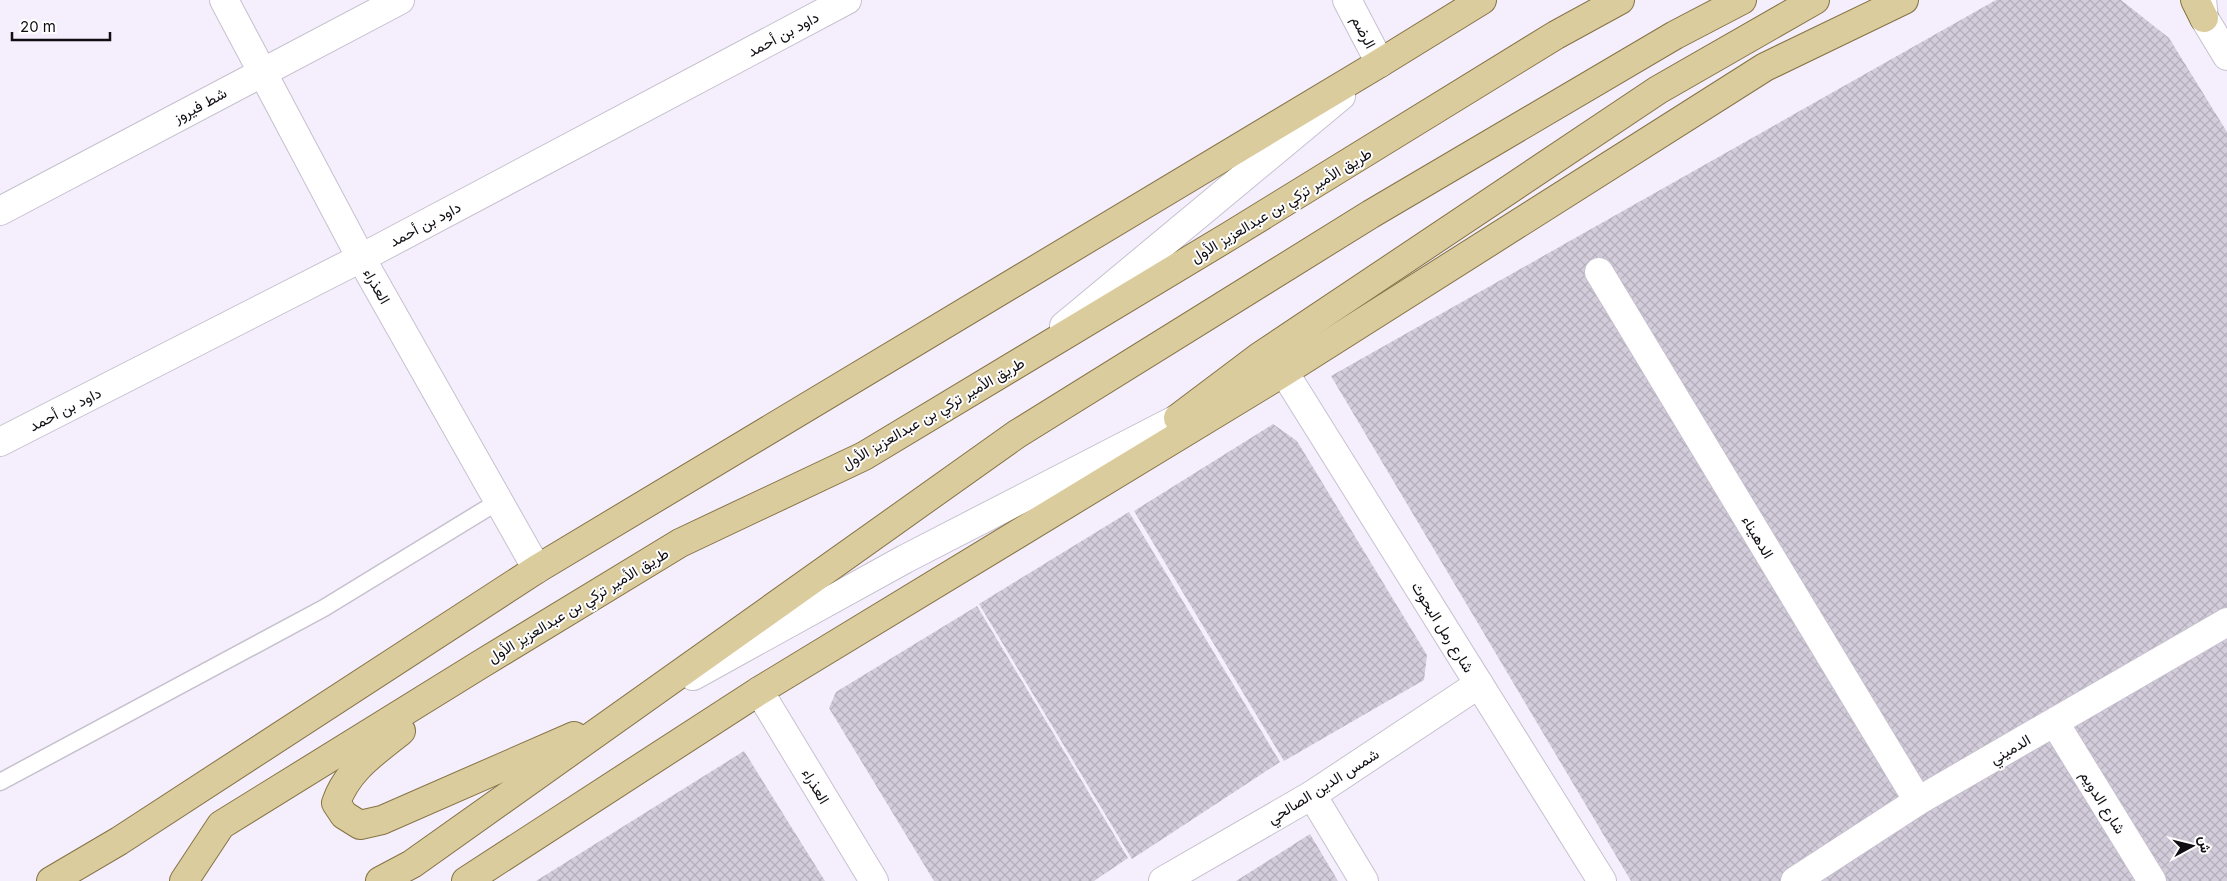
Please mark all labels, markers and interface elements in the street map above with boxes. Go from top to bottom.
street label: داود بن أحمد [744,7,822,62]
scale bar [12,10,110,42]
street label: الرضم [1347,12,1380,52]
text: 20 m [20,17,56,36]
street label: شط فيروز [169,83,230,127]
street label: طريق الأمير تركي بن عبدالعزيز الأول [1187,143,1377,270]
street label: داود بن أحمد [386,197,464,252]
street label: العذراء [359,265,395,307]
street label: طريق الأمير تركي بن عبدالعزيز الأول [838,353,1030,477]
street label: داود بن أحمد [26,383,105,436]
street label: الدهيناء [1738,512,1778,562]
street label: طريق الأمير تركي بن عبدالعزيز الأول [484,543,674,670]
street label: شارع رمل البحوث [1406,578,1479,677]
street label: الدميني [1986,730,2036,772]
street label: شمس الدين الصالحي [1264,744,1385,831]
street label: العذراء [798,765,834,807]
street label: شارع الدويم [2074,767,2130,838]
north arrow [2167,821,2217,871]
text: ش [2195,835,2215,854]

